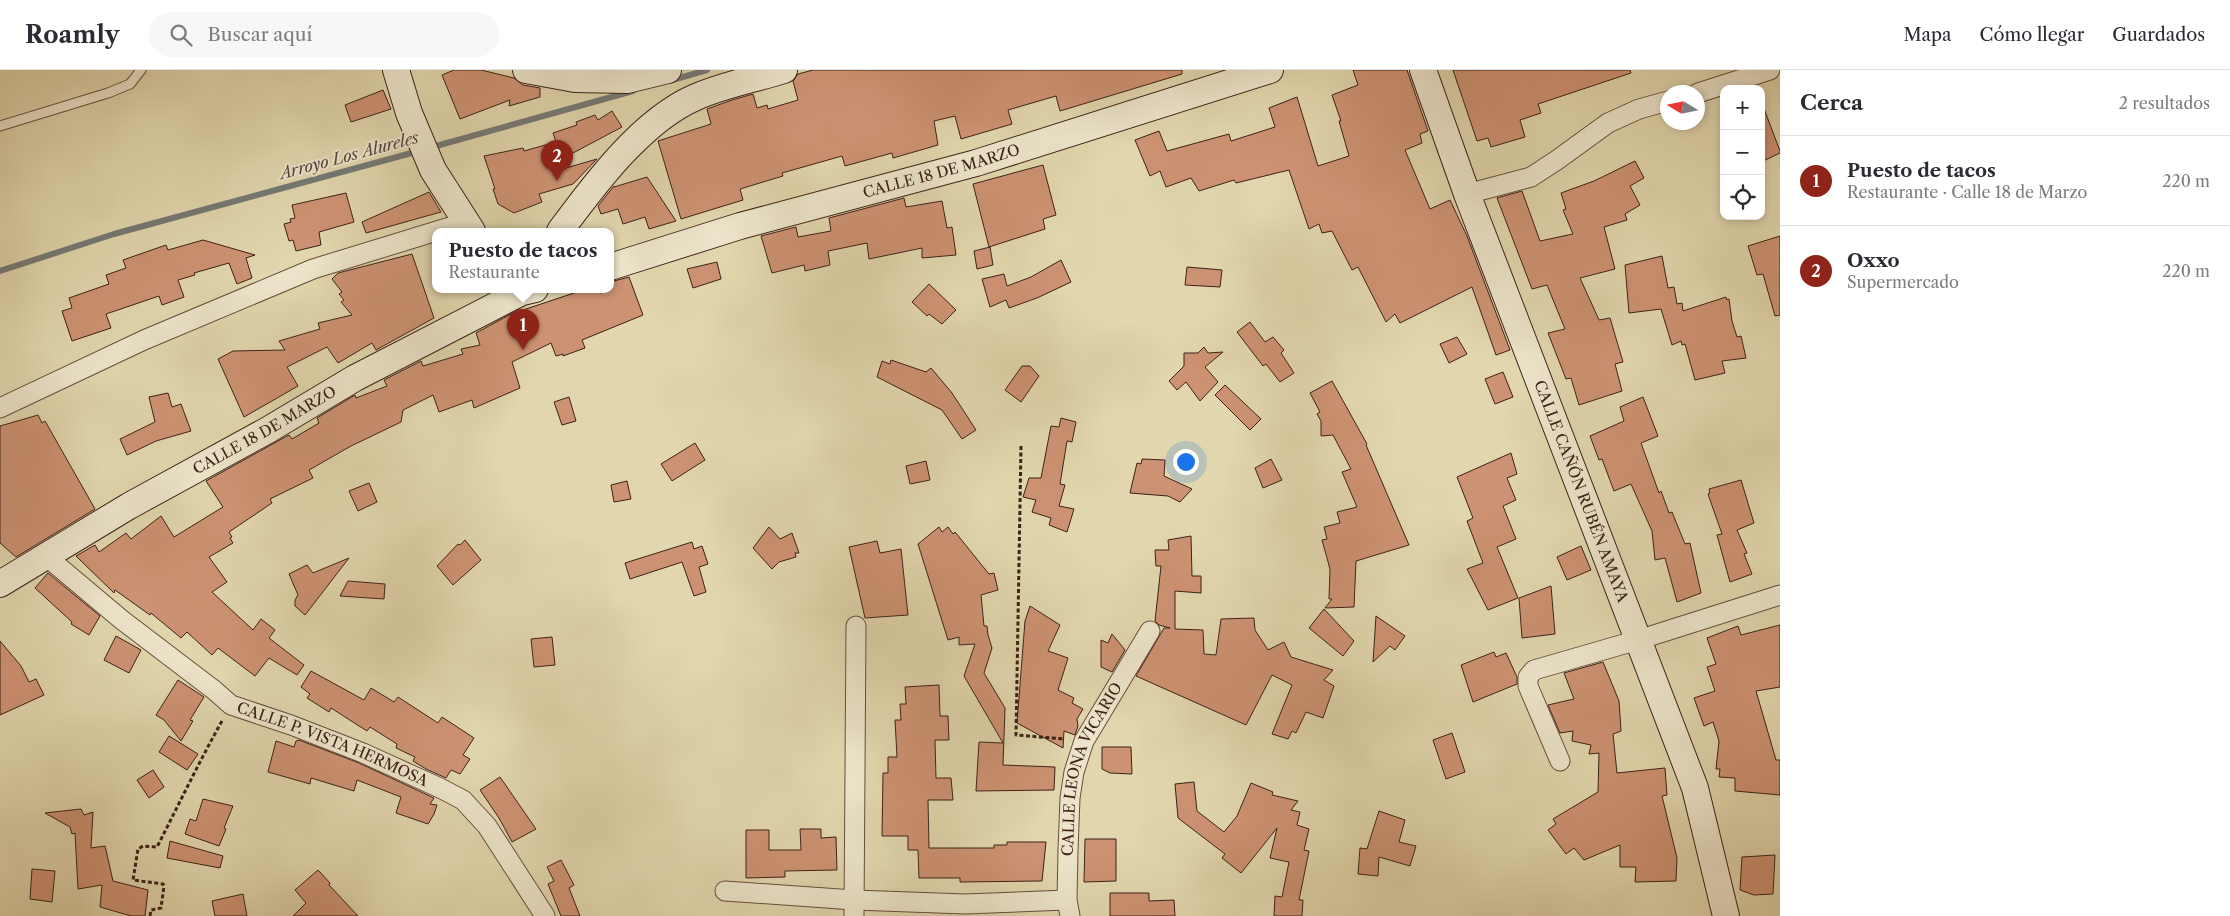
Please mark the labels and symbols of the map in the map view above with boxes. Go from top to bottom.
north arrow [1660,85,1705,130]
water label: Arroyo Los Alureles [274,127,421,184]
pin: 2 [541,140,573,181]
street label: CALLE 18 DE MARZO [861,140,1022,202]
pin: 1 [507,309,539,350]
street label: CALLE CAÑÓN RUBÉN AMAYA [1530,377,1633,606]
street label: CALLE 18 DE MARZO [189,381,339,478]
your location [1173,449,1199,475]
street label: CALLE LEONA VICARIO [1058,679,1126,856]
street label: CALLE P. VISTA HERMOSA [234,698,432,791]

